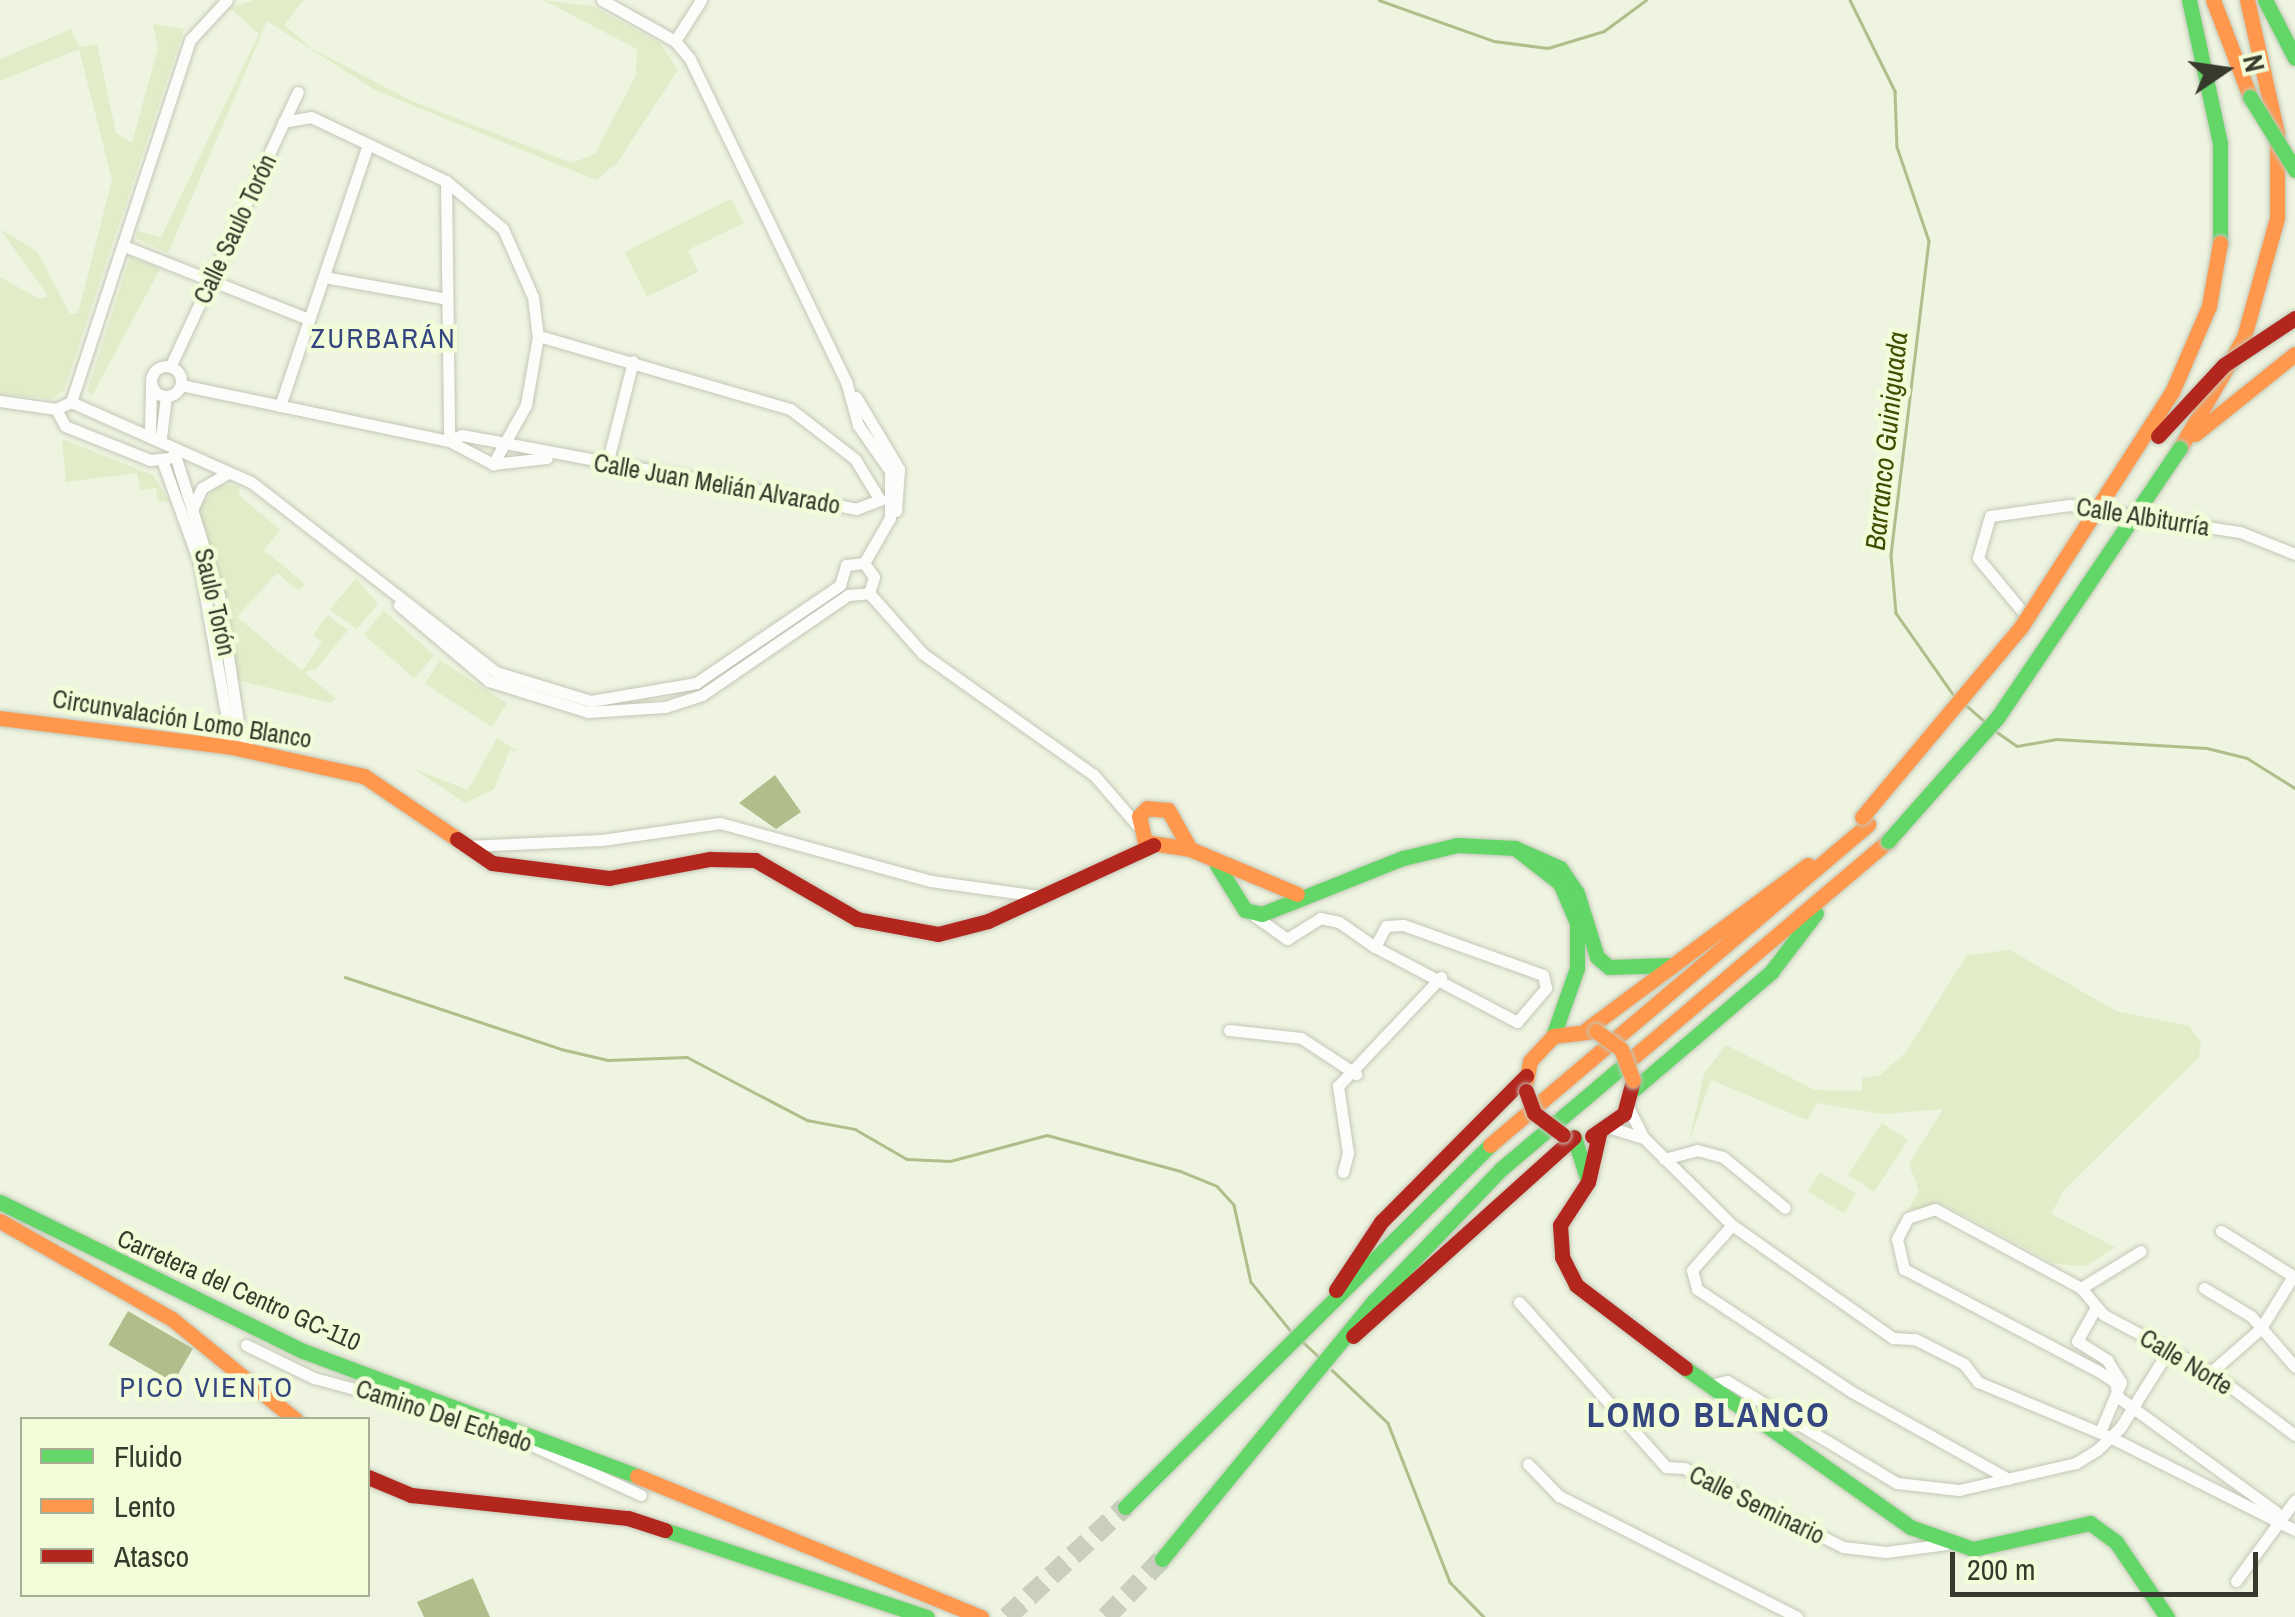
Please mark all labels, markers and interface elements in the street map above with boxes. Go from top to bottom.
north arrow [2175,20,2275,120]
text: N [2234,51,2275,76]
street label: Calle Saulo Torón [187,149,283,309]
district label: ZURBARÁN [311,321,457,355]
water label: Barranco Guiniguada [1858,330,1914,552]
street label: Calle Juan Melián Alvarado [591,447,843,521]
street label: Calle Albiturría [2074,492,2212,542]
street label: Saulo Torón [188,545,242,659]
street label: Circunvalación Lomo Blanco [50,684,314,754]
street label: Carretera del Centro GC-110 [113,1223,365,1357]
street label: Calle Norte [2134,1323,2238,1401]
district label: PICO VIENTO [119,1370,295,1404]
street label: Camino Del Echedo [352,1373,536,1459]
district label: LOMO BLANCO [1587,1394,1831,1436]
legend [20,1417,370,1597]
text: Fluido [114,1436,182,1476]
street label: Calle Seminario [1684,1459,1830,1551]
text: Lento [114,1486,176,1526]
scale bar [1955,1532,2262,1594]
text: Atasco [114,1536,189,1576]
text: 200 m [1967,1549,2035,1589]

